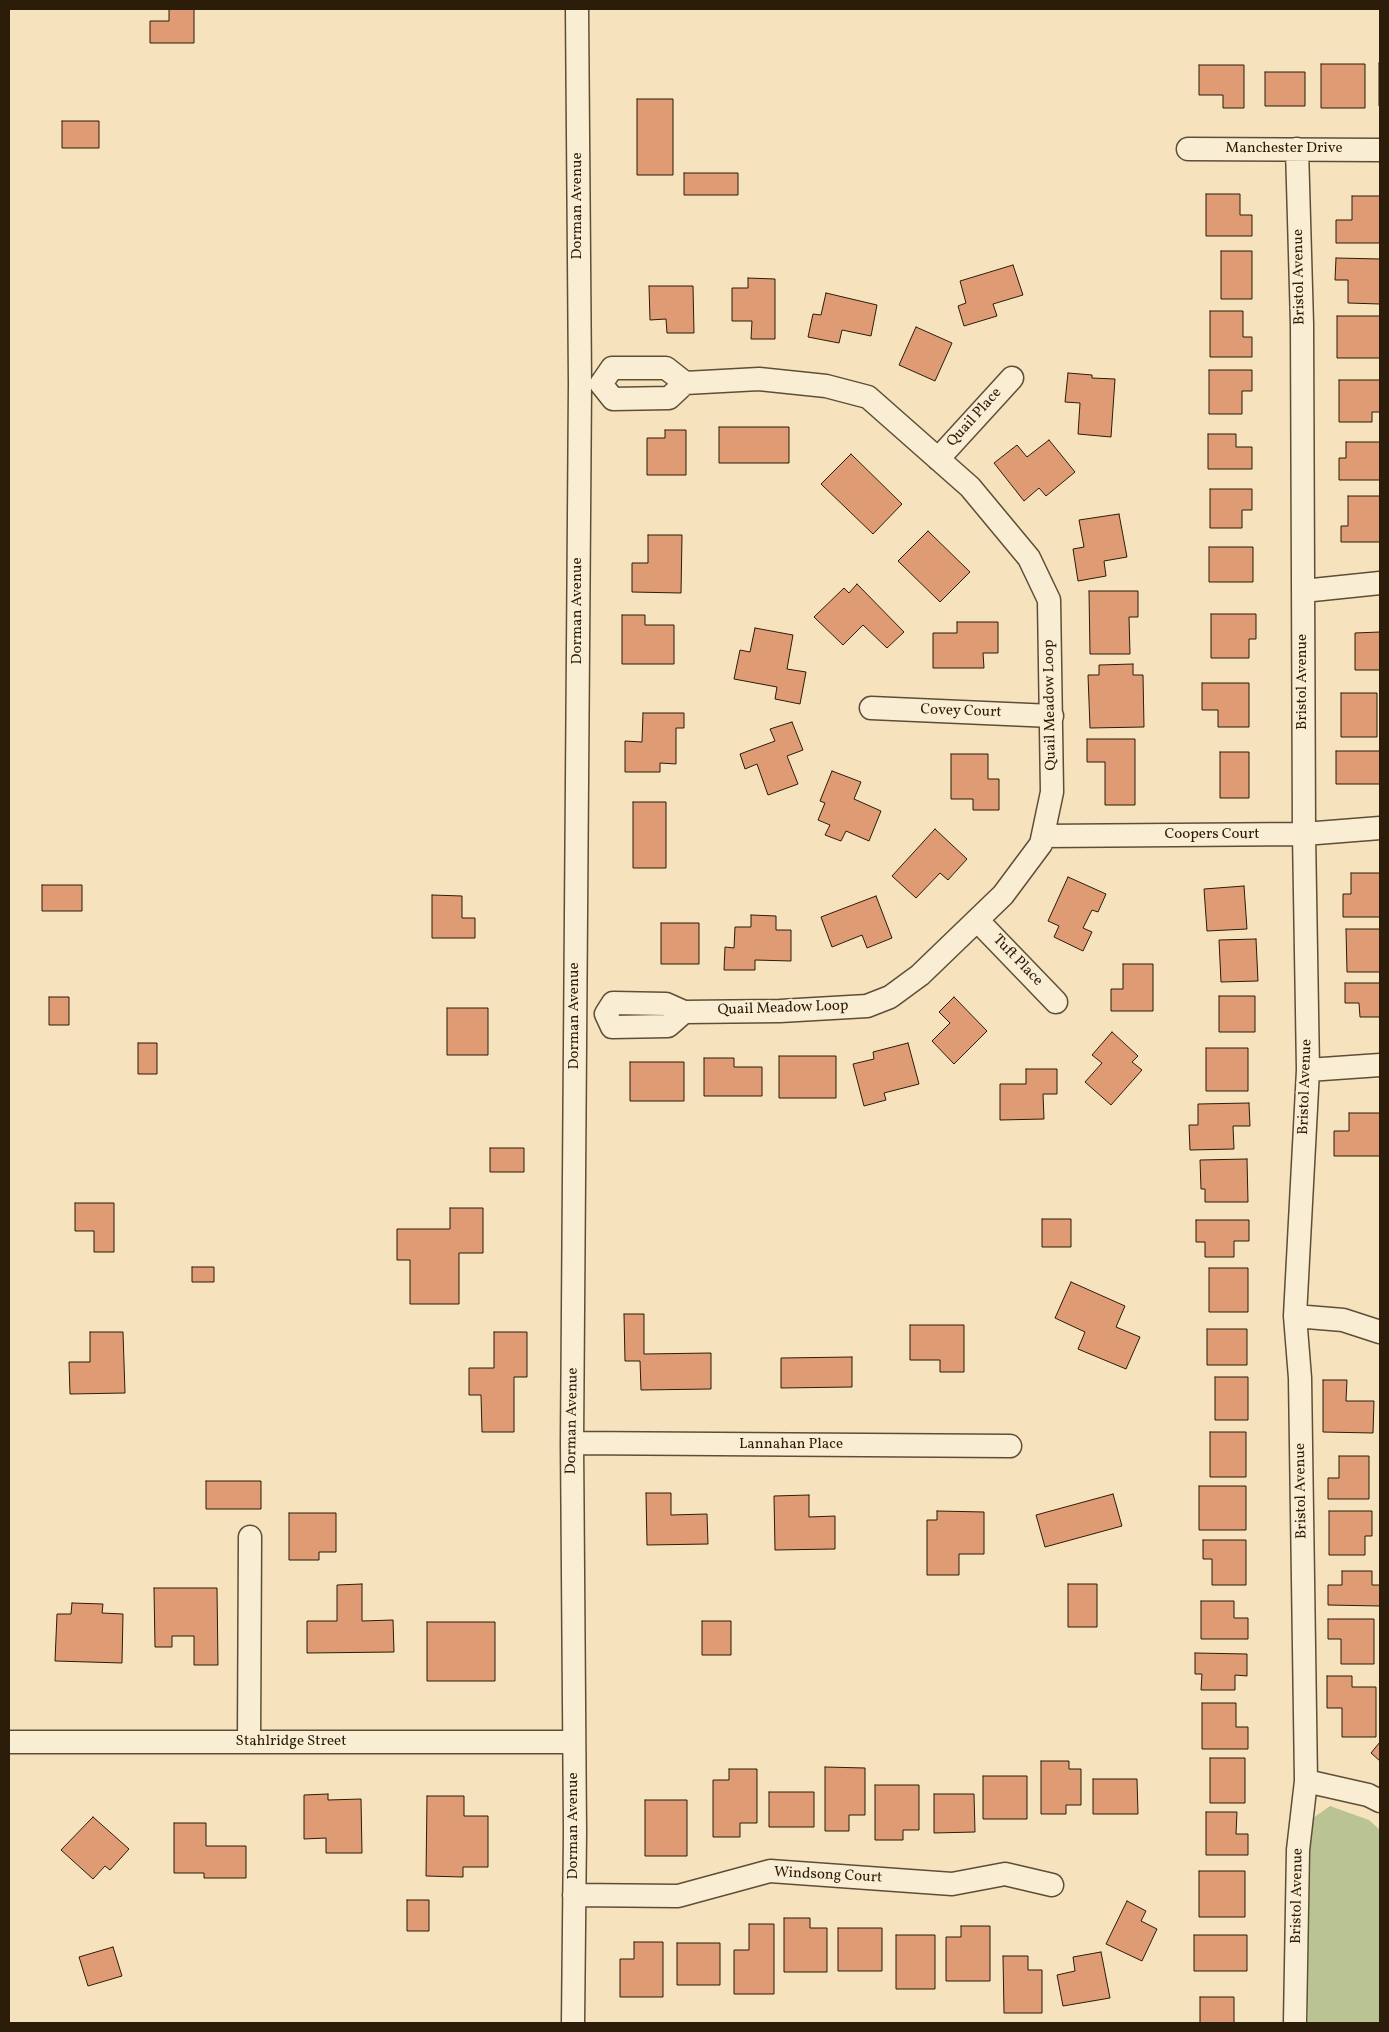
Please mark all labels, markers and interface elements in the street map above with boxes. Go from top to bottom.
street label: Manchester Drive [1225,140,1343,158]
street label: Dorman Avenue [569,153,587,259]
street label: Bristol Avenue [1290,229,1310,325]
street label: Quail Place [944,385,1006,451]
street label: Dorman Avenue [569,558,587,664]
street label: Bristol Avenue [1294,634,1312,730]
street label: Quail Meadow Loop [1041,639,1061,771]
street label: Covey Court [920,702,1002,722]
street label: Coopers Court [1165,826,1259,844]
street label: Tuft Place [988,932,1046,990]
street label: Dorman Avenue [566,963,584,1069]
street label: Quail Meadow Loop [717,998,849,1020]
street label: Bristol Avenue [1295,1039,1317,1135]
street label: Dorman Avenue [563,1367,583,1475]
street label: Lannahan Place [739,1436,843,1454]
street label: Bristol Avenue [1292,1443,1312,1539]
street label: Stahlridge Street [236,1733,346,1751]
street label: Dorman Avenue [565,1773,583,1879]
street label: Bristol Avenue [1288,1848,1308,1944]
street label: Windsong Court [773,1864,883,1888]

